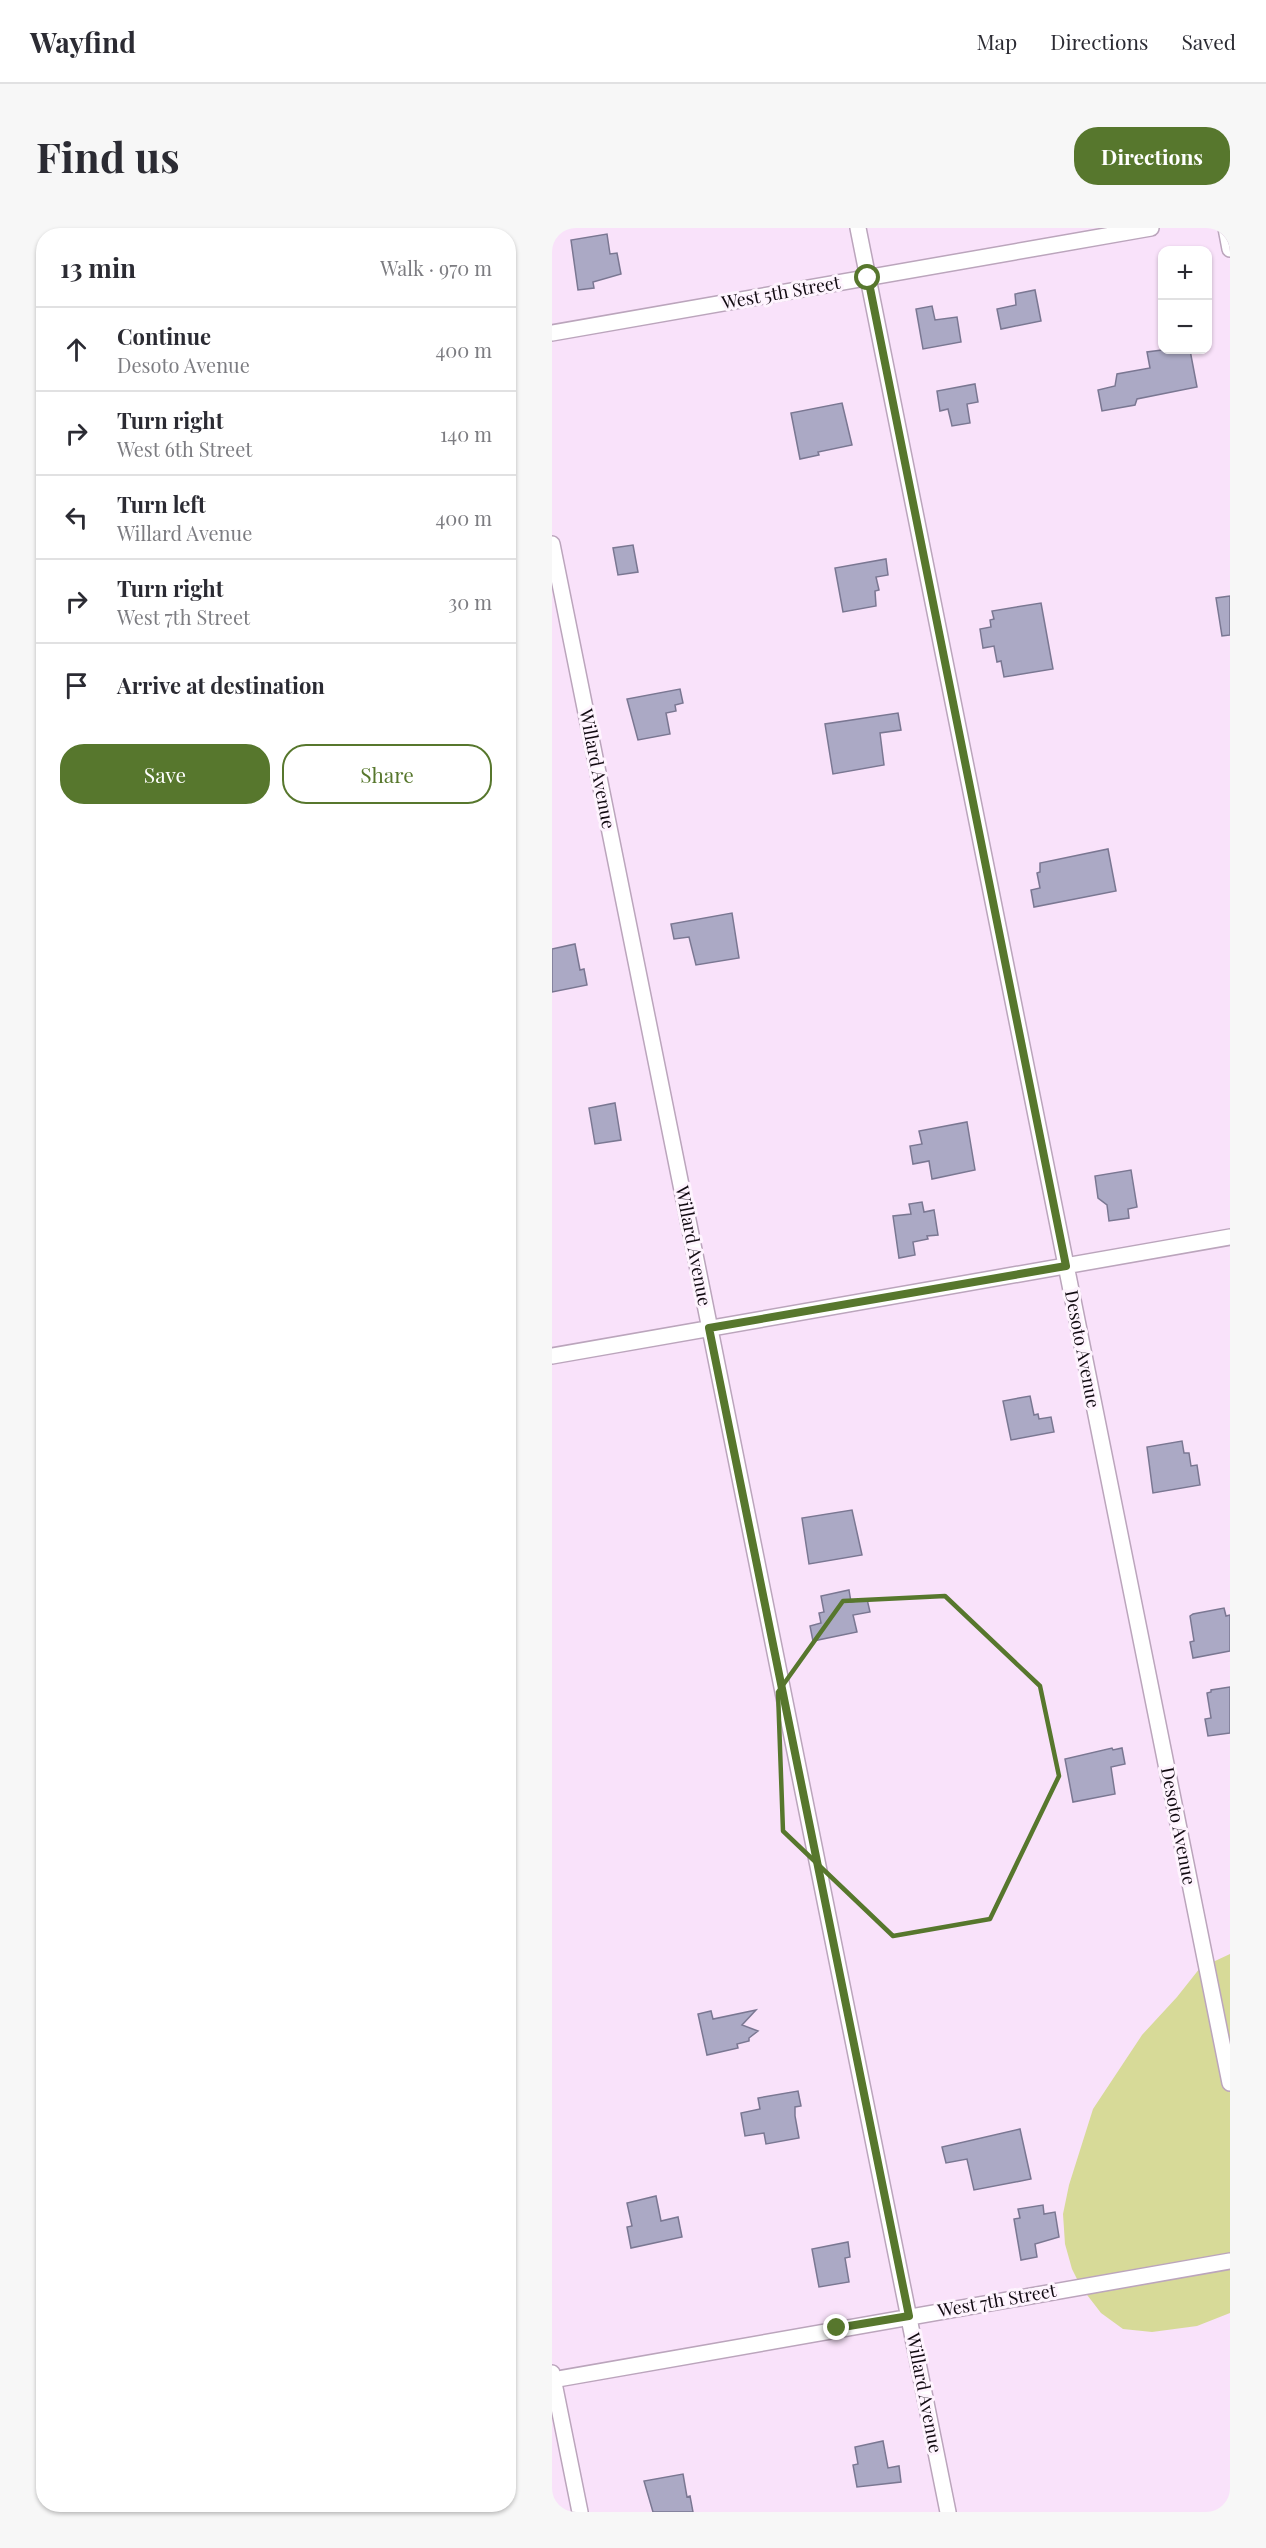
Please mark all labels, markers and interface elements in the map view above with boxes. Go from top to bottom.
text: Wayfind [30,23,136,60]
text: Map [976,27,1017,55]
text: Directions [1050,27,1148,55]
text: Saved [1181,27,1236,55]
button: Directions [1074,127,1230,185]
text: Find us [36,128,180,184]
map controls [1158,246,1212,354]
button: + [1158,246,1212,300]
text: 13 min [60,250,136,285]
text: Walk · 970 m [380,254,492,281]
route start [854,264,880,290]
street label: West 5th Street [719,270,843,314]
button: − [1158,300,1212,354]
text: Continue [117,321,211,351]
icon: ahead [60,333,93,366]
text: 400 m [435,336,492,363]
text: Desoto Avenue [117,351,250,378]
text: Turn right [117,405,223,435]
icon: right [60,417,93,450]
text: 140 m [440,420,492,447]
text: West 6th Street [117,435,252,462]
text: Turn left [117,489,206,519]
icon: left [60,501,93,534]
text: 400 m [435,504,492,531]
text: Willard Avenue [117,519,252,546]
text: Turn right [117,573,223,603]
icon: right [60,585,93,618]
text: 30 m [448,588,492,615]
text: West 7th Street [117,603,250,630]
icon: arrive [60,669,93,702]
text: Arrive at destination [117,670,325,700]
street label: Willard Avenue [574,706,621,831]
button: Save [60,744,270,804]
button: Share [282,744,492,804]
street label: Willard Avenue [670,1183,717,1308]
street label: Desoto Avenue [1060,1288,1106,1410]
street label: Desoto Avenue [1156,1765,1202,1887]
street label: West 7th Street [935,2278,1059,2322]
route end [823,2314,849,2340]
street label: Willard Avenue [901,2330,948,2455]

